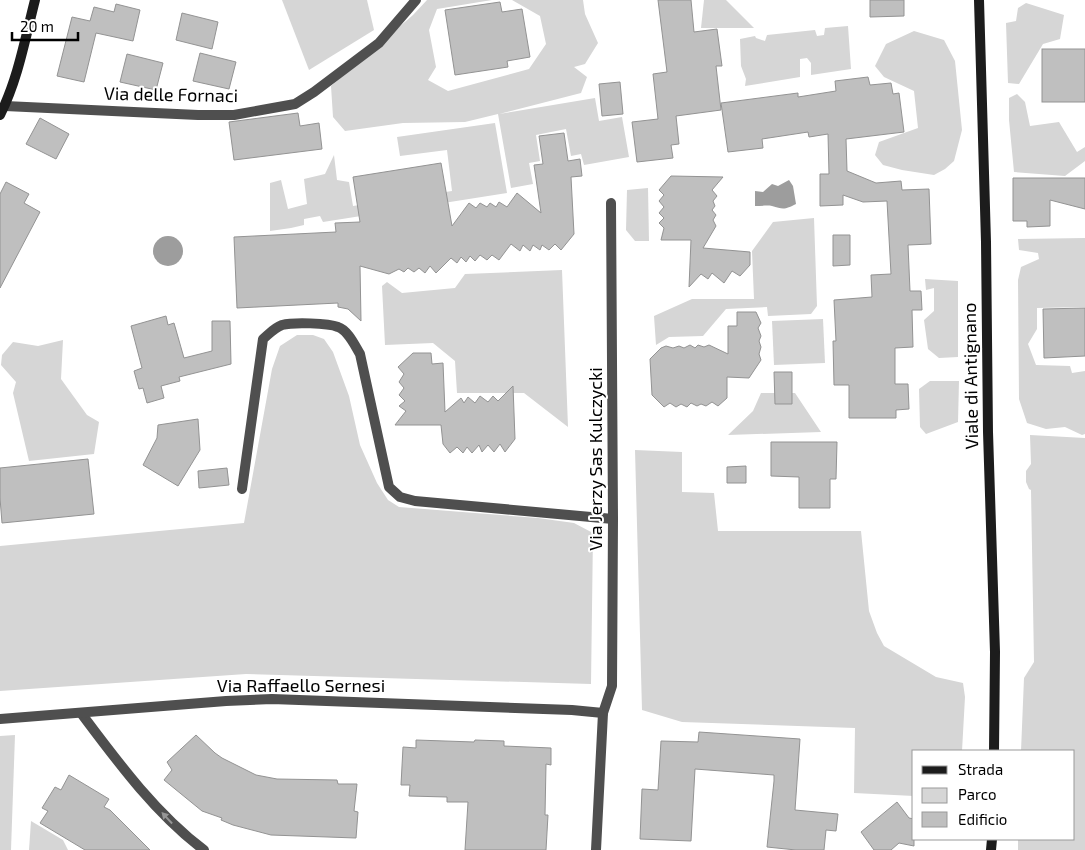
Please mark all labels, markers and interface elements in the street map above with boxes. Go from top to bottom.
scale bar [12,10,79,42]
text: 20 m [20,17,54,35]
street label: Via delle Fornaci [104,82,238,106]
street label: Viale di Antignano [958,302,982,450]
street label: Via Jerzy Sas Kulczycki [584,367,606,551]
street label: Via Raffaello Sernesi [217,674,385,696]
legend [912,750,1075,840]
text: Strada [958,760,1003,778]
text: Parco [958,785,997,803]
text: Edificio [958,810,1007,828]
one-way arrow [161,812,173,824]

